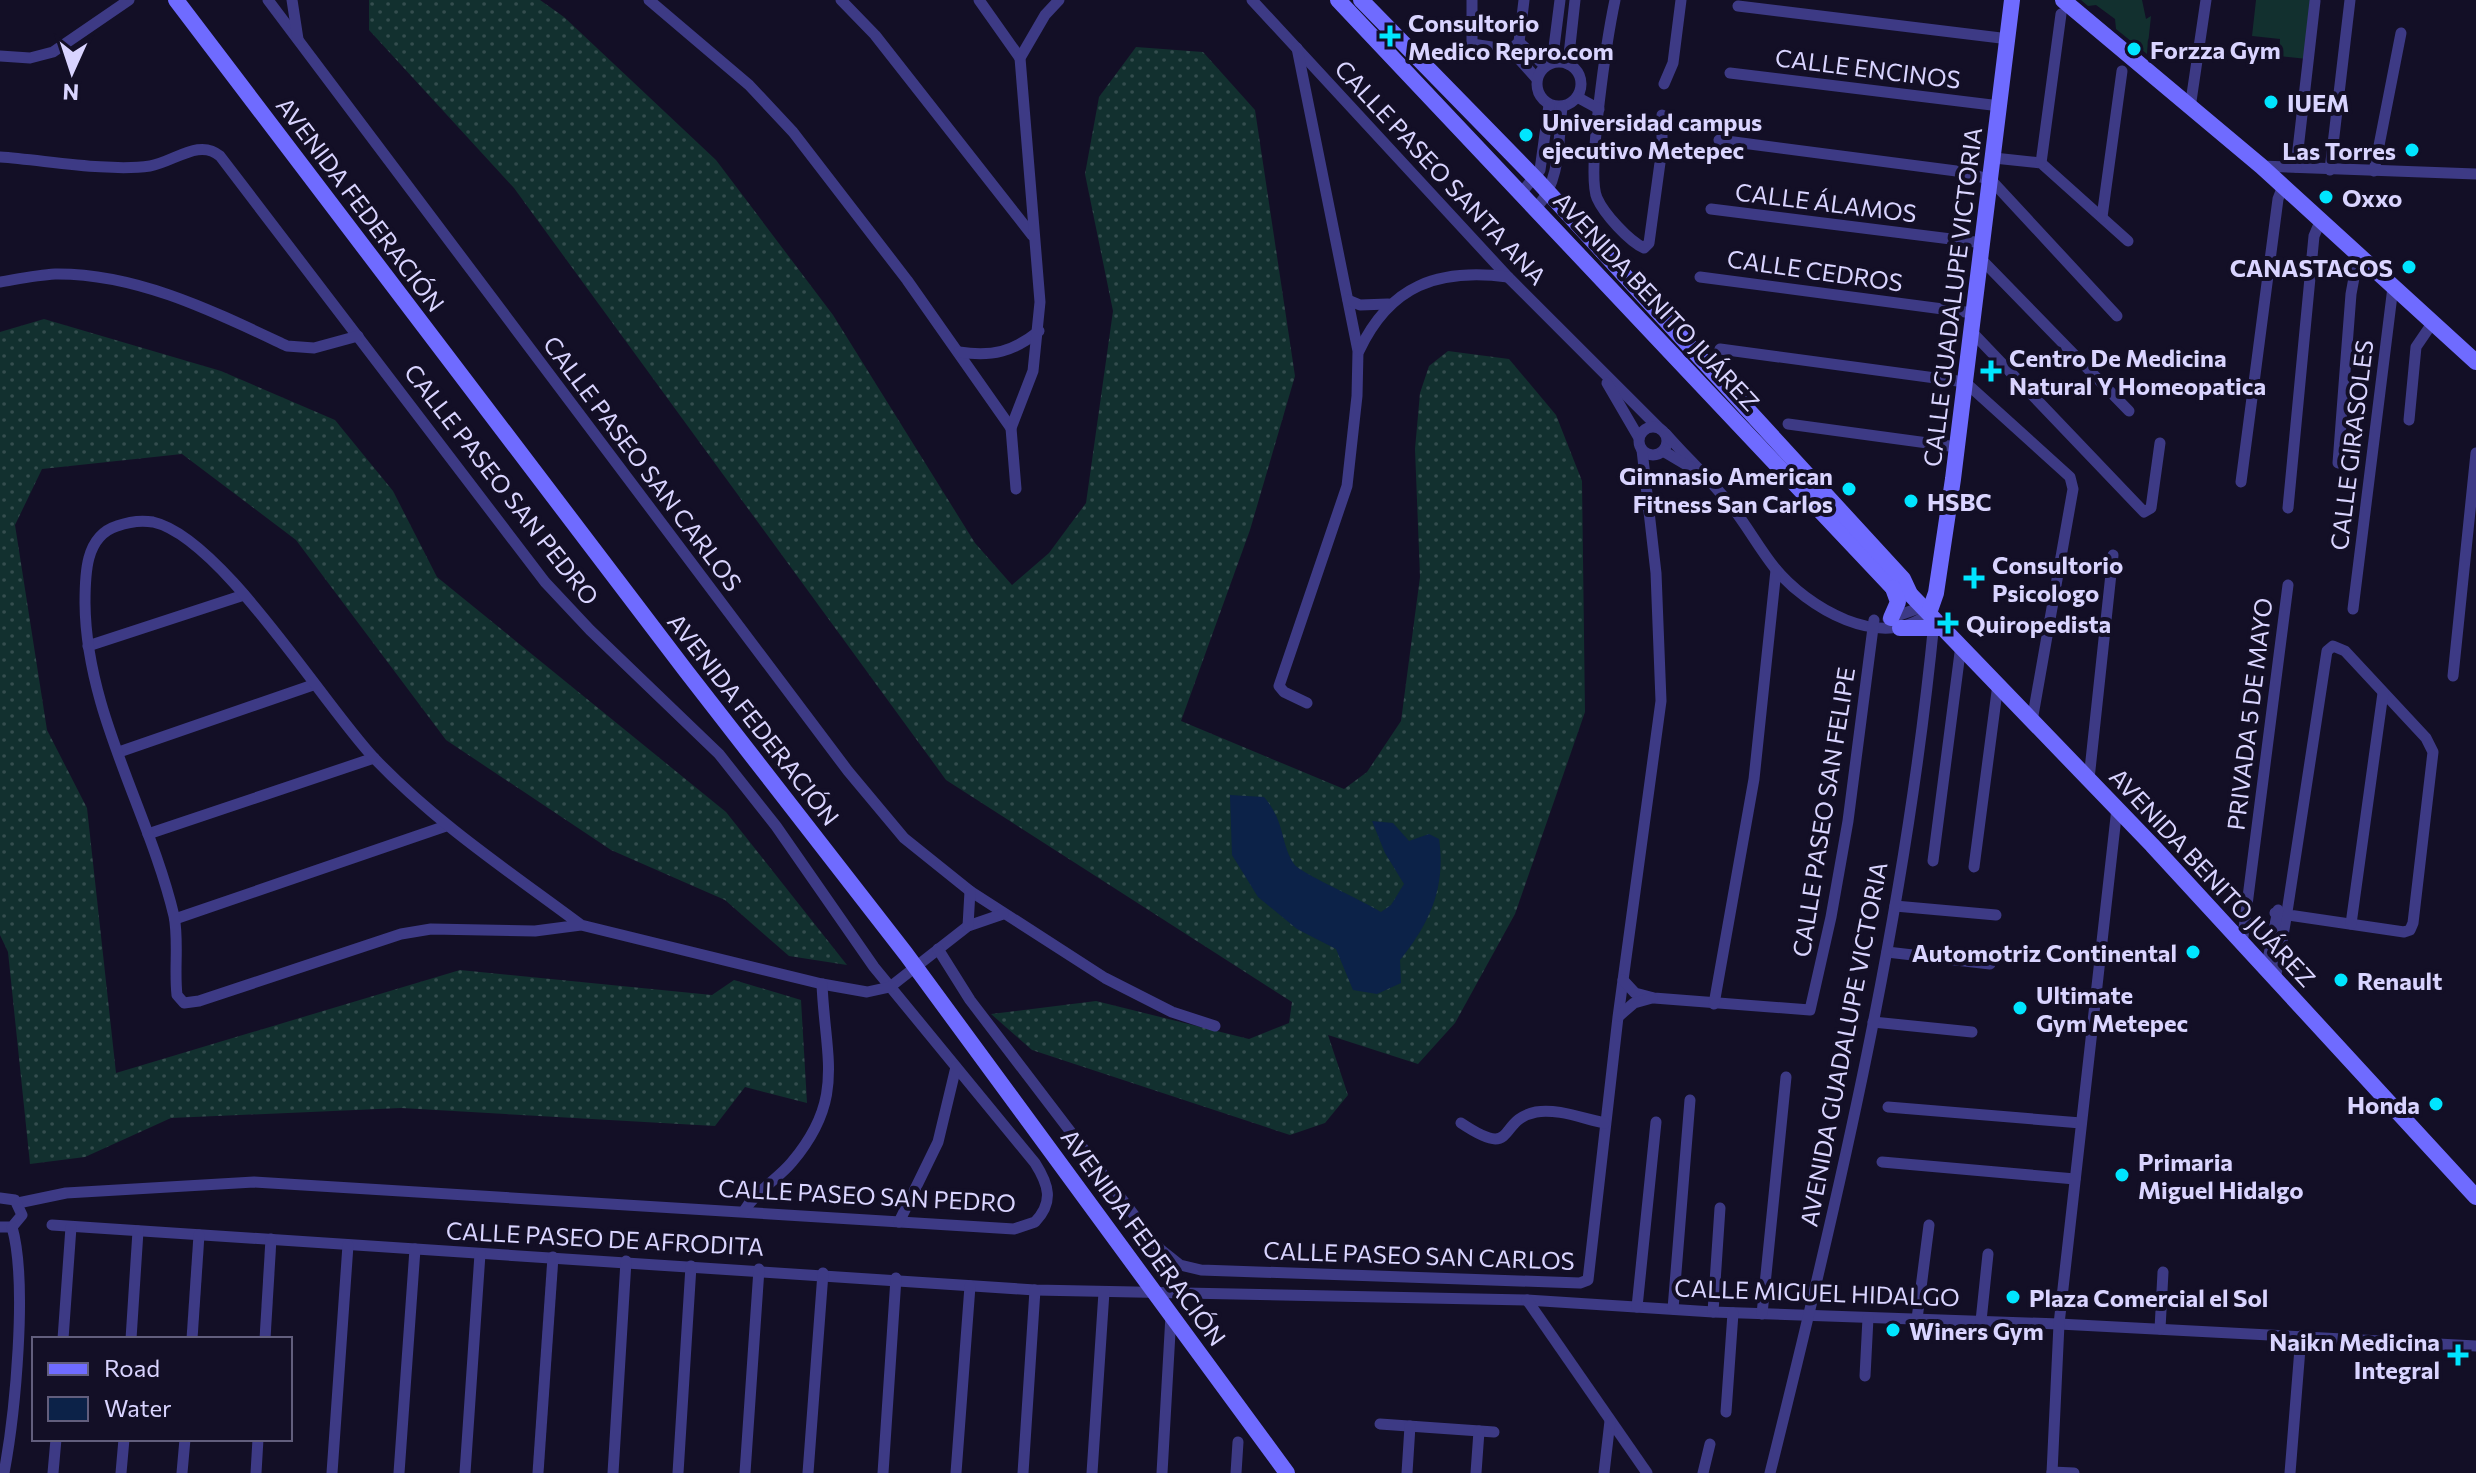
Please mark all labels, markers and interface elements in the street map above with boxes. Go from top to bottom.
place label: Consultorio Medico Repro.com [1408,8,1614,65]
marker: Consultorio Medico Repro.com [1379,25,1401,47]
north arrow [32,32,112,112]
place label: Forzza Gym [2150,35,2281,64]
marker: Forzza Gym [2125,40,2143,58]
street label: CALLE ENCINOS [1774,42,1962,94]
street label: CALLE PASEO SANTA ANA [1329,54,1553,290]
text: N [62,79,80,106]
place label: IUEM [2287,88,2349,117]
street label: AVENIDA FEDERACIÓN [271,91,451,317]
marker: IUEM [2262,93,2280,111]
place label: Universidad campus ejecutivo Metepec [1542,107,1762,164]
marker: Universidad campus ejecutivo Metepec [1517,126,1535,144]
street label: CALLE GUADALUPE VICTORIA [1917,126,1987,468]
place label: Las Torres [2282,136,2396,165]
marker: Las Torres [2403,141,2421,159]
street label: CALLE ÁLAMOS [1734,176,1918,228]
place label: Oxxo [2342,183,2402,212]
street label: AVENIDA BENITO JUÁREZ [1548,186,1766,416]
marker: Oxxo [2317,188,2335,206]
street label: CALLE CEDROS [1725,243,1905,297]
place label: CANASTACOS [2230,253,2393,282]
marker: CANASTACOS [2400,258,2418,276]
street label: CALLE PASEO SAN CARLOS [538,330,748,596]
street label: CALLE GIRASOLES [2324,338,2378,552]
place label: Centro De Medicina Natural Y Homeopatica [2009,343,2266,400]
street label: CALLE PASEO SAN PEDRO [399,358,605,610]
marker: Centro De Medicina Natural Y Homeopatica [1980,360,2002,382]
place label: Gimnasio American Fitness San Carlos [1619,461,1833,518]
marker: Gimnasio American Fitness San Carlos [1840,480,1858,498]
place label: HSBC [1927,487,1992,516]
marker: HSBC [1902,492,1920,510]
place label: Consultorio Psicologo [1992,550,2123,607]
marker: Consultorio Psicologo [1963,567,1985,589]
street label: PRIVADA 5 DE MAYO [2220,596,2278,832]
street label: AVENIDA FEDERACIÓN [662,607,846,831]
place label: Quiropedista [1966,609,2111,638]
marker: Quiropedista [1937,612,1959,634]
street label: CALLE PASEO SAN FELIPE [1786,665,1860,959]
street label: AVENIDA BENITO JUÁREZ [2104,762,2322,992]
street label: AVENIDA GUADALUPE VICTORIA [1793,859,1893,1229]
place label: Automotriz Continental [1912,938,2177,967]
marker: Automotriz Continental [2184,943,2202,961]
place label: Renault [2357,966,2442,995]
marker: Renault [2332,971,2350,989]
place label: Ultimate Gym Metepec [2036,980,2188,1037]
marker: Ultimate Gym Metepec [2011,999,2029,1017]
place label: Honda [2347,1090,2420,1119]
marker: Honda [2427,1095,2445,1113]
street label: AVENIDA FEDERACIÓN [1056,1123,1232,1351]
place label: Primaria Miguel Hidalgo [2138,1147,2304,1204]
marker: Primaria Miguel Hidalgo [2113,1166,2131,1184]
street label: CALLE PASEO SAN PEDRO [718,1173,1016,1217]
street label: CALLE PASEO DE AFRODITA [445,1215,765,1261]
street label: CALLE PASEO SAN CARLOS [1263,1235,1575,1275]
street label: CALLE MIGUEL HIDALGO [1674,1273,1960,1311]
place label: Plaza Comercial el Sol [2029,1283,2268,1312]
marker: Plaza Comercial el Sol [2004,1288,2022,1306]
place label: Winers Gym [1909,1316,2044,1345]
marker: Winers Gym [1884,1321,1902,1339]
place label: Naikn Medicina Integral [2269,1327,2440,1384]
legend [32,1337,292,1441]
marker: Naikn Medicina Integral [2447,1344,2469,1366]
text: Road [104,1353,160,1382]
text: Water [104,1393,172,1422]

